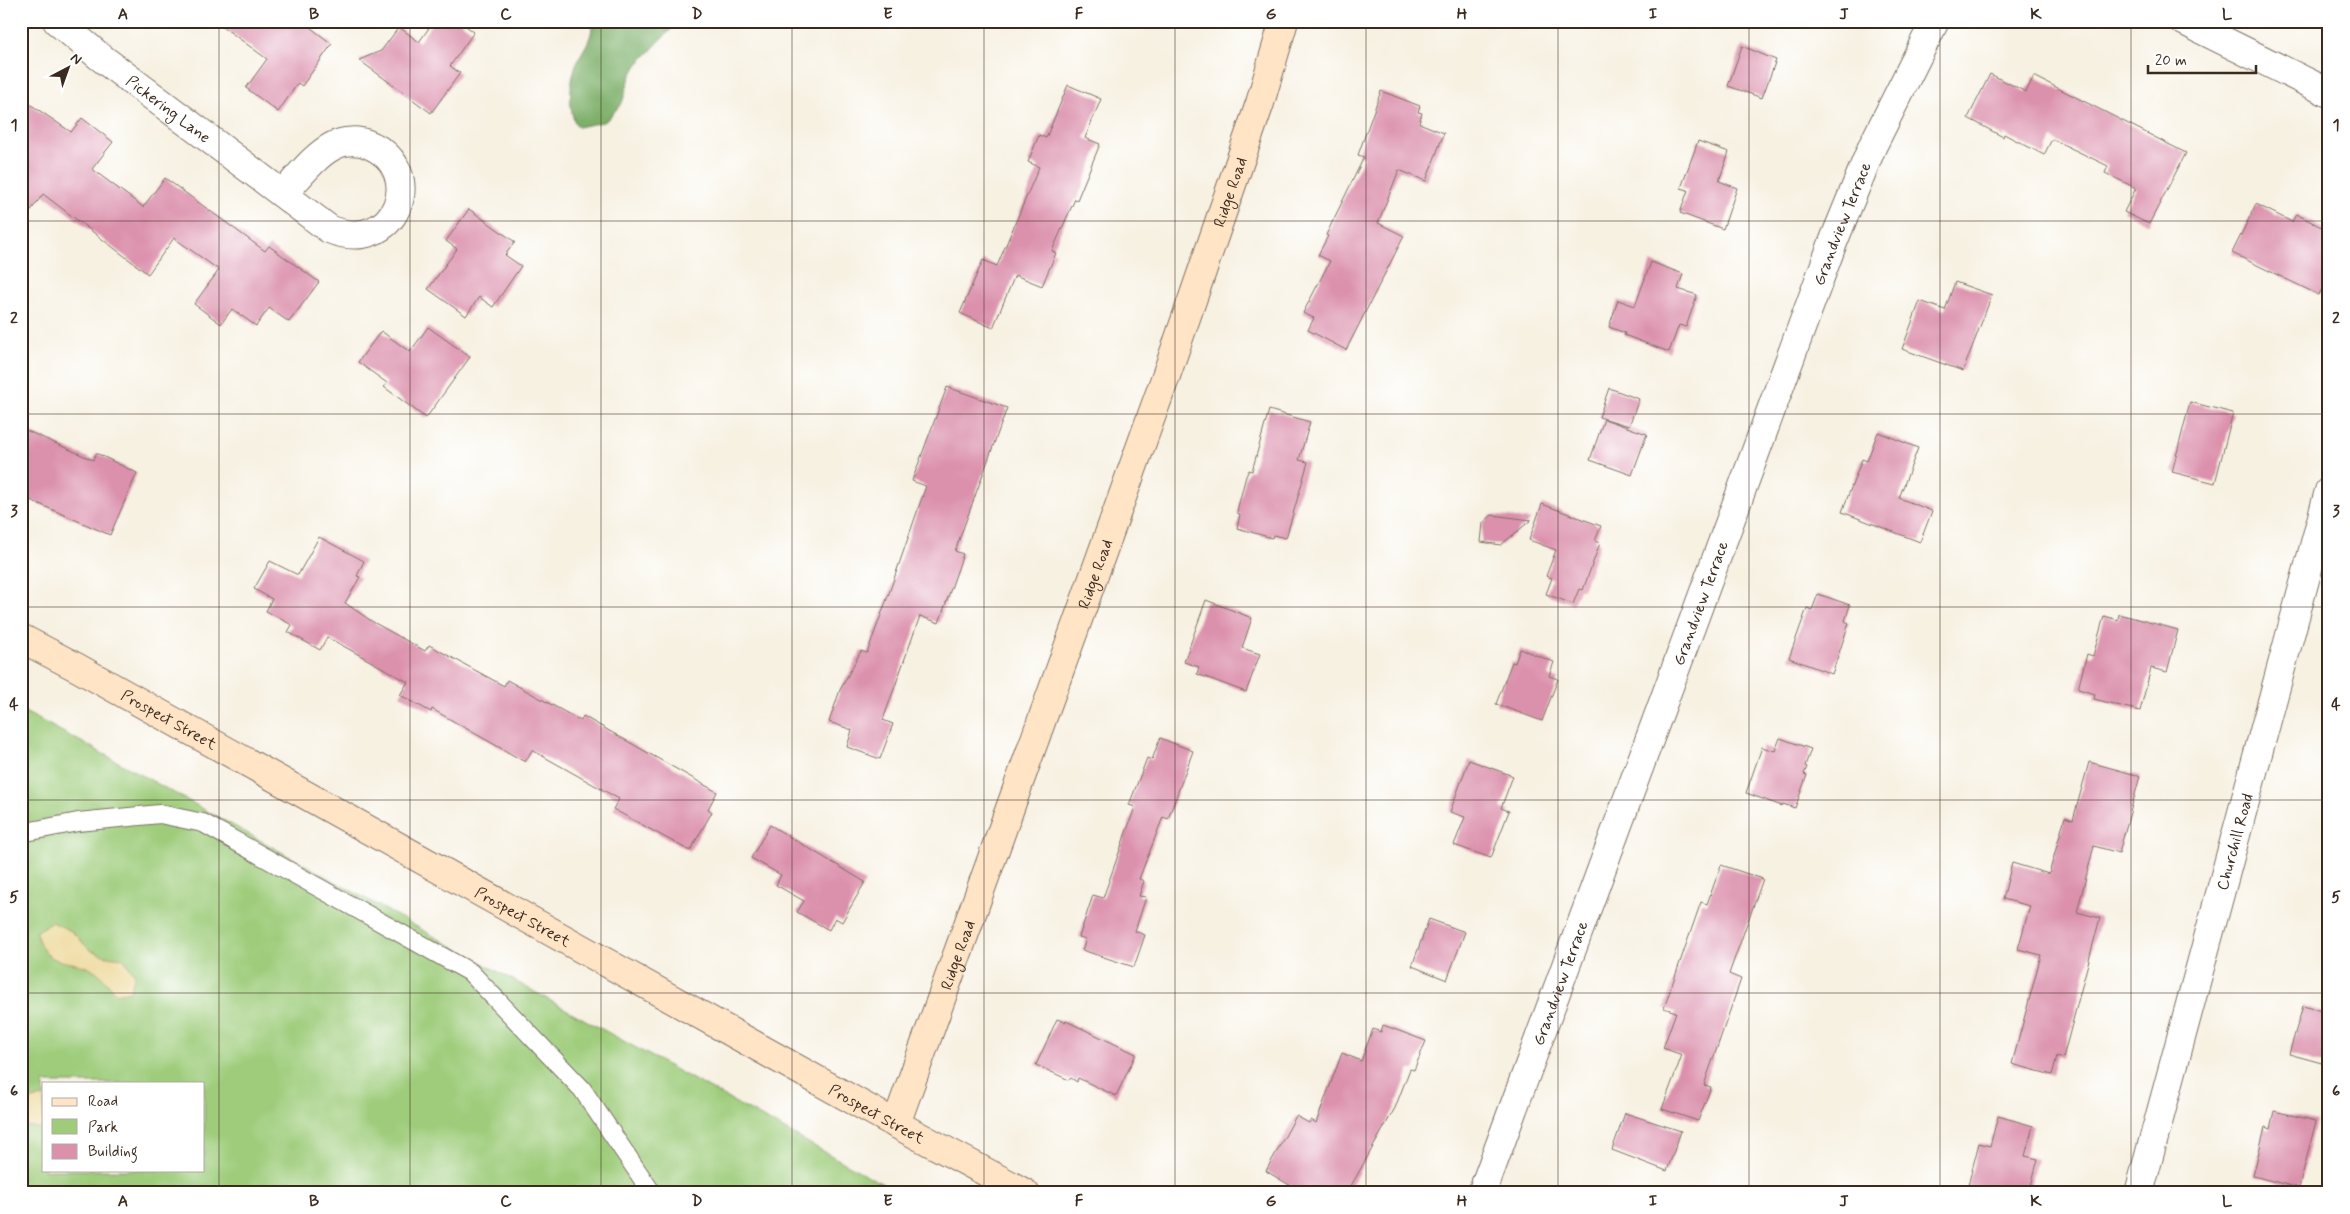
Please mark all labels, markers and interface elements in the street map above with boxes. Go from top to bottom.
text: A [118,4,128,25]
text: B [309,4,319,25]
text: C [500,4,512,25]
text: D [691,4,703,25]
text: E [883,4,893,25]
text: F [1075,4,1084,25]
text: G [1266,4,1277,25]
text: H [1457,4,1468,25]
text: I [1649,4,1658,25]
text: J [1839,4,1849,25]
text: K [2030,4,2042,25]
text: L [2222,4,2233,25]
north arrow [42,42,92,92]
scale bar [2148,42,2255,74]
text: N [66,49,85,69]
text: 20 m [2155,51,2187,71]
street label: Pickering Lane [121,71,214,148]
text: 1 [10,115,18,136]
text: 1 [2332,115,2340,136]
street label: Ridge Road [1209,155,1253,230]
street label: Grandview Terrace [1809,159,1877,289]
text: 2 [10,308,18,329]
text: 2 [2332,308,2340,329]
text: 3 [10,501,18,522]
text: 3 [2332,501,2340,522]
street label: Ridge Road [1074,537,1118,612]
street label: Grandview Terrace [1669,538,1734,669]
street label: Prospect Street [117,685,221,756]
text: 4 [9,694,19,715]
text: 4 [2331,694,2341,715]
street label: Churchill Road [2212,791,2259,893]
street label: Prospect Street [471,882,574,953]
text: 5 [9,887,19,908]
text: 5 [2331,887,2341,908]
street label: Ridge Road [936,917,981,993]
street label: Grandview Terrace [1528,918,1594,1049]
street label: Prospect Street [825,1080,928,1150]
text: 6 [10,1081,18,1102]
text: 6 [2332,1081,2340,1102]
legend [42,1082,205,1172]
text: Road [88,1092,118,1112]
text: Park [88,1118,118,1138]
text: Building [88,1142,138,1163]
text: A [118,1191,128,1212]
text: B [309,1191,319,1212]
text: C [500,1191,512,1212]
text: D [691,1191,703,1212]
text: E [883,1191,893,1212]
text: F [1075,1191,1084,1212]
text: G [1266,1191,1277,1212]
text: H [1457,1191,1468,1212]
text: I [1649,1191,1658,1212]
text: J [1839,1191,1849,1212]
text: K [2030,1191,2042,1212]
text: L [2222,1191,2233,1212]

